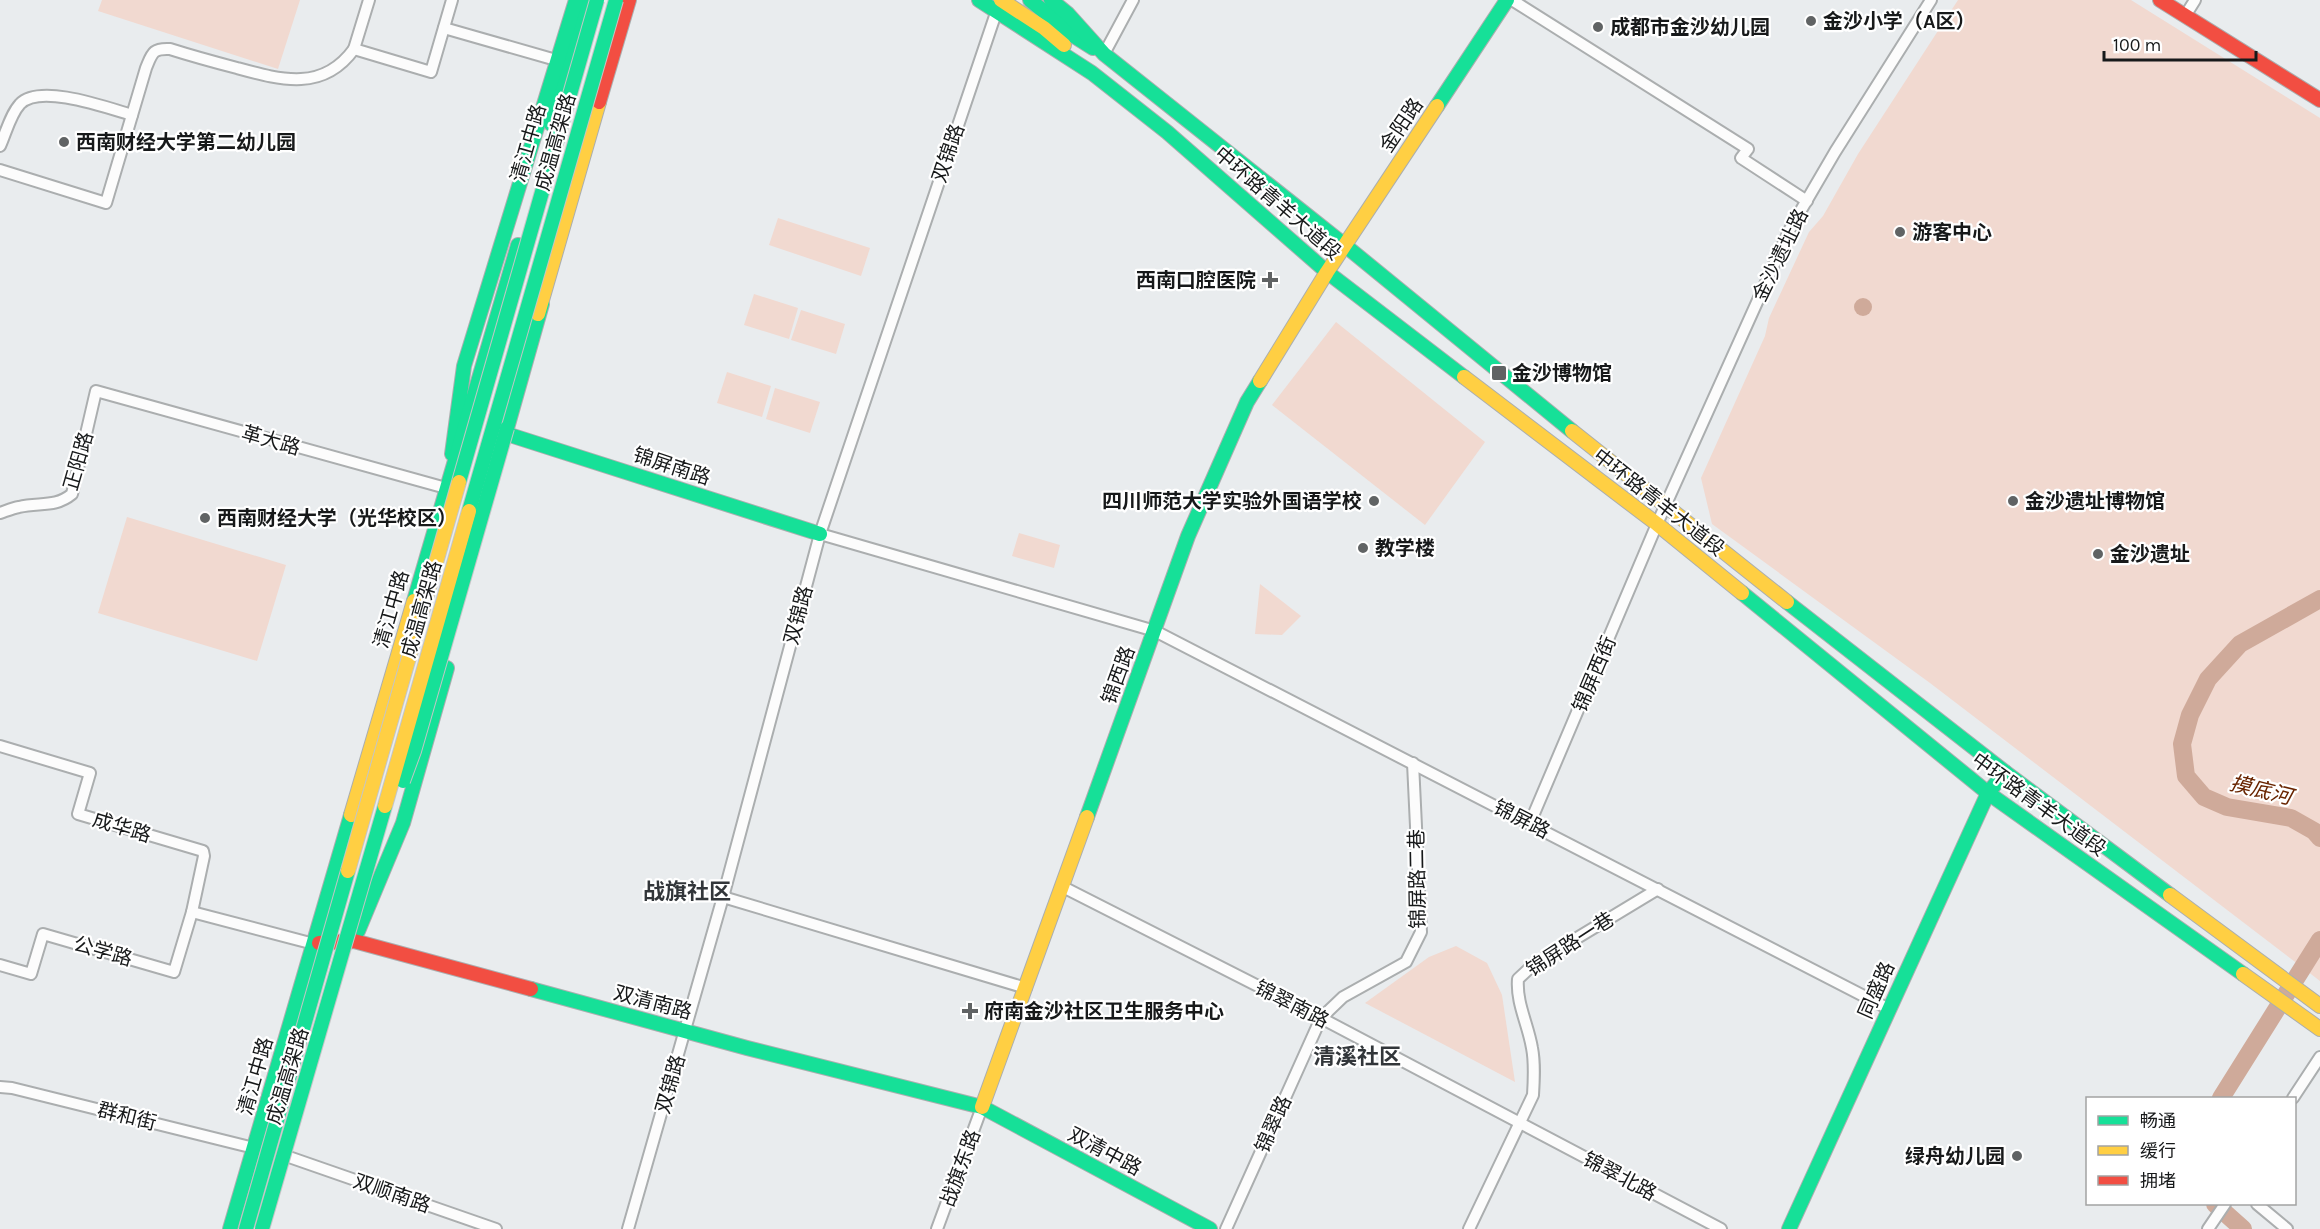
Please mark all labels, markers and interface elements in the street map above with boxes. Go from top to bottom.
place label: 金沙小学（A区） [1823,10,1976,33]
marker: 金沙小学（A区） [1804,14,1818,28]
place label: 成都市金沙幼儿园 [1610,16,1770,39]
marker: 成都市金沙幼儿园 [1591,20,1605,34]
scale bar [2104,24,2256,62]
text: 100 m [2113,34,2161,56]
street label: 成温高架路 [531,91,580,193]
street label: 金阳路 [1375,94,1428,157]
street label: 清江中路 [506,102,551,185]
street label: 双锦路 [928,121,969,185]
place label: 西南财经大学第二幼儿园 [76,131,296,154]
marker: 西南财经大学第二幼儿园 [57,135,71,149]
street label: 中环路青羊大道段 [1210,142,1346,265]
street label: 金沙遗址路 [1748,205,1813,305]
place label: 游客中心 [1912,221,1992,244]
marker: 游客中心 [1893,225,1907,239]
place label: 西南口腔医院 [1136,269,1256,292]
marker: 西南口腔医院 [1261,271,1279,289]
place label: 金沙博物馆 [1512,362,1612,385]
marker: 金沙博物馆 [1490,364,1508,382]
street label: 革大路 [239,421,303,460]
street label: 正阳路 [59,429,98,493]
street label: 锦屏南路 [630,443,713,490]
street label: 中环路青羊大道段 [1589,444,1729,561]
place label: 四川师范大学实验外国语学校 [1102,490,1362,513]
place label: 金沙遗址博物馆 [2025,490,2165,513]
marker: 四川师范大学实验外国语学校 [1367,494,1381,508]
marker: 金沙遗址博物馆 [2006,494,2020,508]
place label: 西南财经大学（光华校区） [217,507,457,530]
marker: 西南财经大学（光华校区） [198,511,212,525]
place label: 教学楼 [1375,537,1435,560]
marker: 教学楼 [1356,541,1370,555]
place label: 金沙遗址 [2110,543,2190,566]
marker: 金沙遗址 [2091,547,2105,561]
street label: 成温高架路 [397,558,446,660]
street label: 清江中路 [369,568,414,651]
street label: 双锦路 [780,583,817,647]
street label: 锦屏西街 [1568,633,1621,716]
street label: 锦西路 [1097,643,1140,707]
street label: 中环路青羊大道段 [1967,748,2110,861]
water label: 摸底河 [2228,771,2298,810]
street label: 锦屏路 [1490,796,1554,843]
street label: 成华路 [90,808,154,847]
street label: 锦屏路二巷 [1405,829,1430,929]
district label: 战旗社区 [643,879,731,905]
street label: 锦屏路一巷 [1522,908,1618,981]
street label: 公学路 [71,932,135,971]
street label: 同盛路 [1854,958,1899,1022]
street label: 锦翠南路 [1251,976,1333,1033]
street label: 双清南路 [611,981,694,1024]
place label: 府南金沙社区卫生服务中心 [984,1000,1224,1023]
marker: 府南金沙社区卫生服务中心 [961,1002,979,1020]
street label: 成温高架路 [262,1025,313,1127]
street label: 清江中路 [233,1035,278,1118]
district label: 清溪社区 [1313,1044,1401,1070]
street label: 双锦路 [651,1052,690,1116]
street label: 锦翠路 [1251,1092,1296,1156]
legend [2086,1097,2296,1205]
street label: 群和街 [95,1098,159,1135]
text: 畅通 [2140,1110,2176,1132]
street label: 双清中路 [1064,1123,1145,1180]
street label: 战旗东路 [936,1127,985,1210]
text: 缓行 [2140,1140,2176,1162]
place label: 绿舟幼儿园 [1905,1145,2005,1168]
street label: 锦翠北路 [1579,1148,1660,1205]
marker: 绿舟幼儿园 [2010,1149,2024,1163]
street label: 双顺南路 [350,1170,433,1217]
text: 拥堵 [2140,1170,2176,1192]

